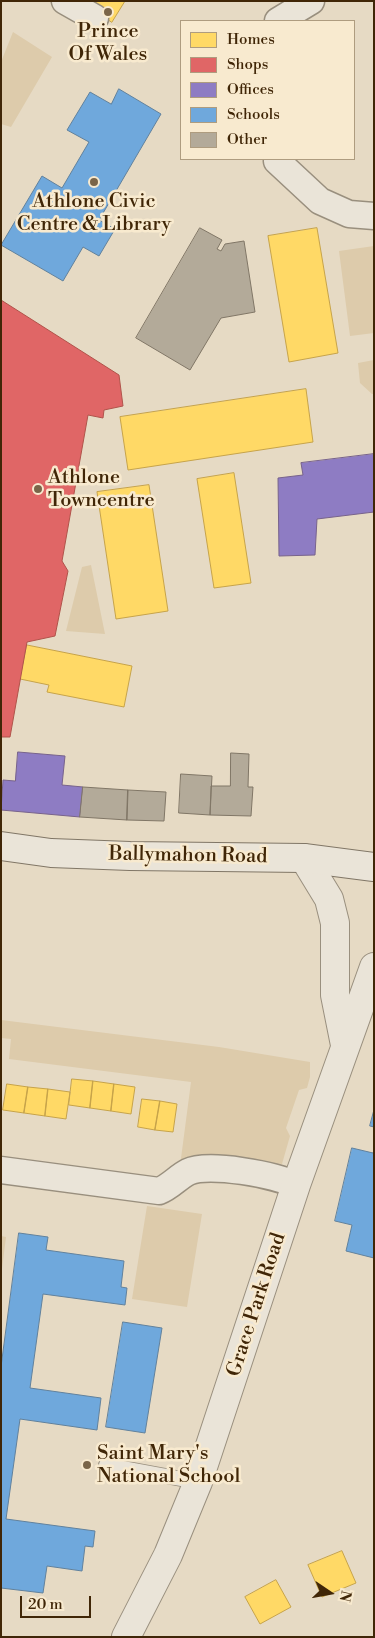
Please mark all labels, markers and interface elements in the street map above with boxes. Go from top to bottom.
marker: Prince Of Wales [102,6,114,18]
place label: Prince Of Wales [69,20,147,67]
legend [180,20,355,160]
text: Homes [227,30,275,49]
text: Shops [227,55,268,74]
text: Offices [227,80,274,99]
text: Schools [227,105,280,124]
text: Other [227,130,267,149]
marker: Athlone Civic Centre & Library [88,176,100,188]
place label: Athlone Civic Centre & Library [17,190,171,237]
place label: Athlone Towncentre [48,466,155,513]
marker: Athlone Towncentre [32,483,44,495]
street label: Ballymahon Road [108,843,268,869]
street label: Grace Park Road [222,1230,292,1380]
place label: Saint Mary's National School [97,1442,240,1489]
marker: Saint Mary's National School [81,1459,93,1471]
north arrow [305,1568,355,1618]
scale bar [22,1586,94,1618]
text: N [335,1589,355,1603]
text: 20 m [28,1595,63,1614]

